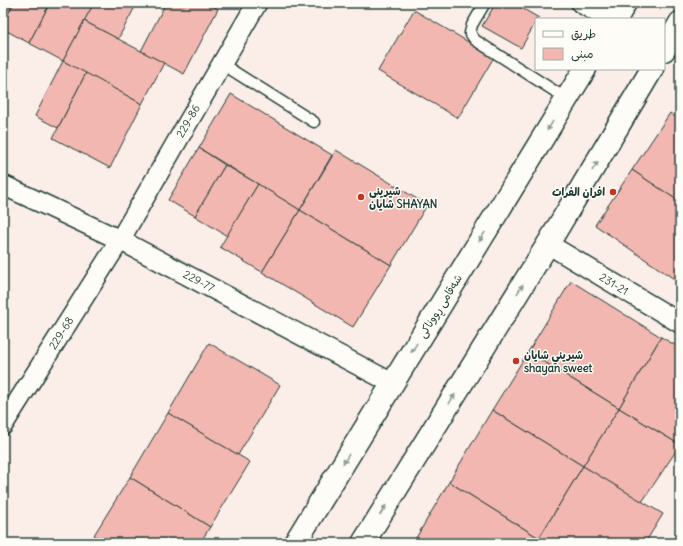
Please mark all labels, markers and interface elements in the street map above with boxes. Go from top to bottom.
legend [535,18,665,70]
text: طريق [571,26,596,41]
text: مبنى [571,46,594,62]
street label: 229-86 [173,102,203,140]
one-way arrow [546,121,554,131]
one-way arrow [591,161,599,171]
place label: شيرينى شايان SHAYAN [369,184,437,211]
place label: افران الفرات [552,185,605,199]
marker: افران الفرات [608,187,618,197]
marker: شيرينى شايان SHAYAN [356,192,366,202]
one-way arrow [478,232,486,242]
street label: 229-77 [181,267,218,295]
street label: 231-21 [597,270,631,298]
street label: شەقامی ڕووناکی [415,272,467,341]
one-way arrow [517,283,524,295]
street label: 229-68 [46,314,76,352]
one-way arrow [410,343,418,353]
place label: شيريني شايان shayan sweet [524,348,593,376]
marker: شيريني شايان shayan sweet [511,356,521,366]
one-way arrow [448,394,456,404]
one-way arrow [343,453,350,465]
one-way arrow [380,504,387,516]

